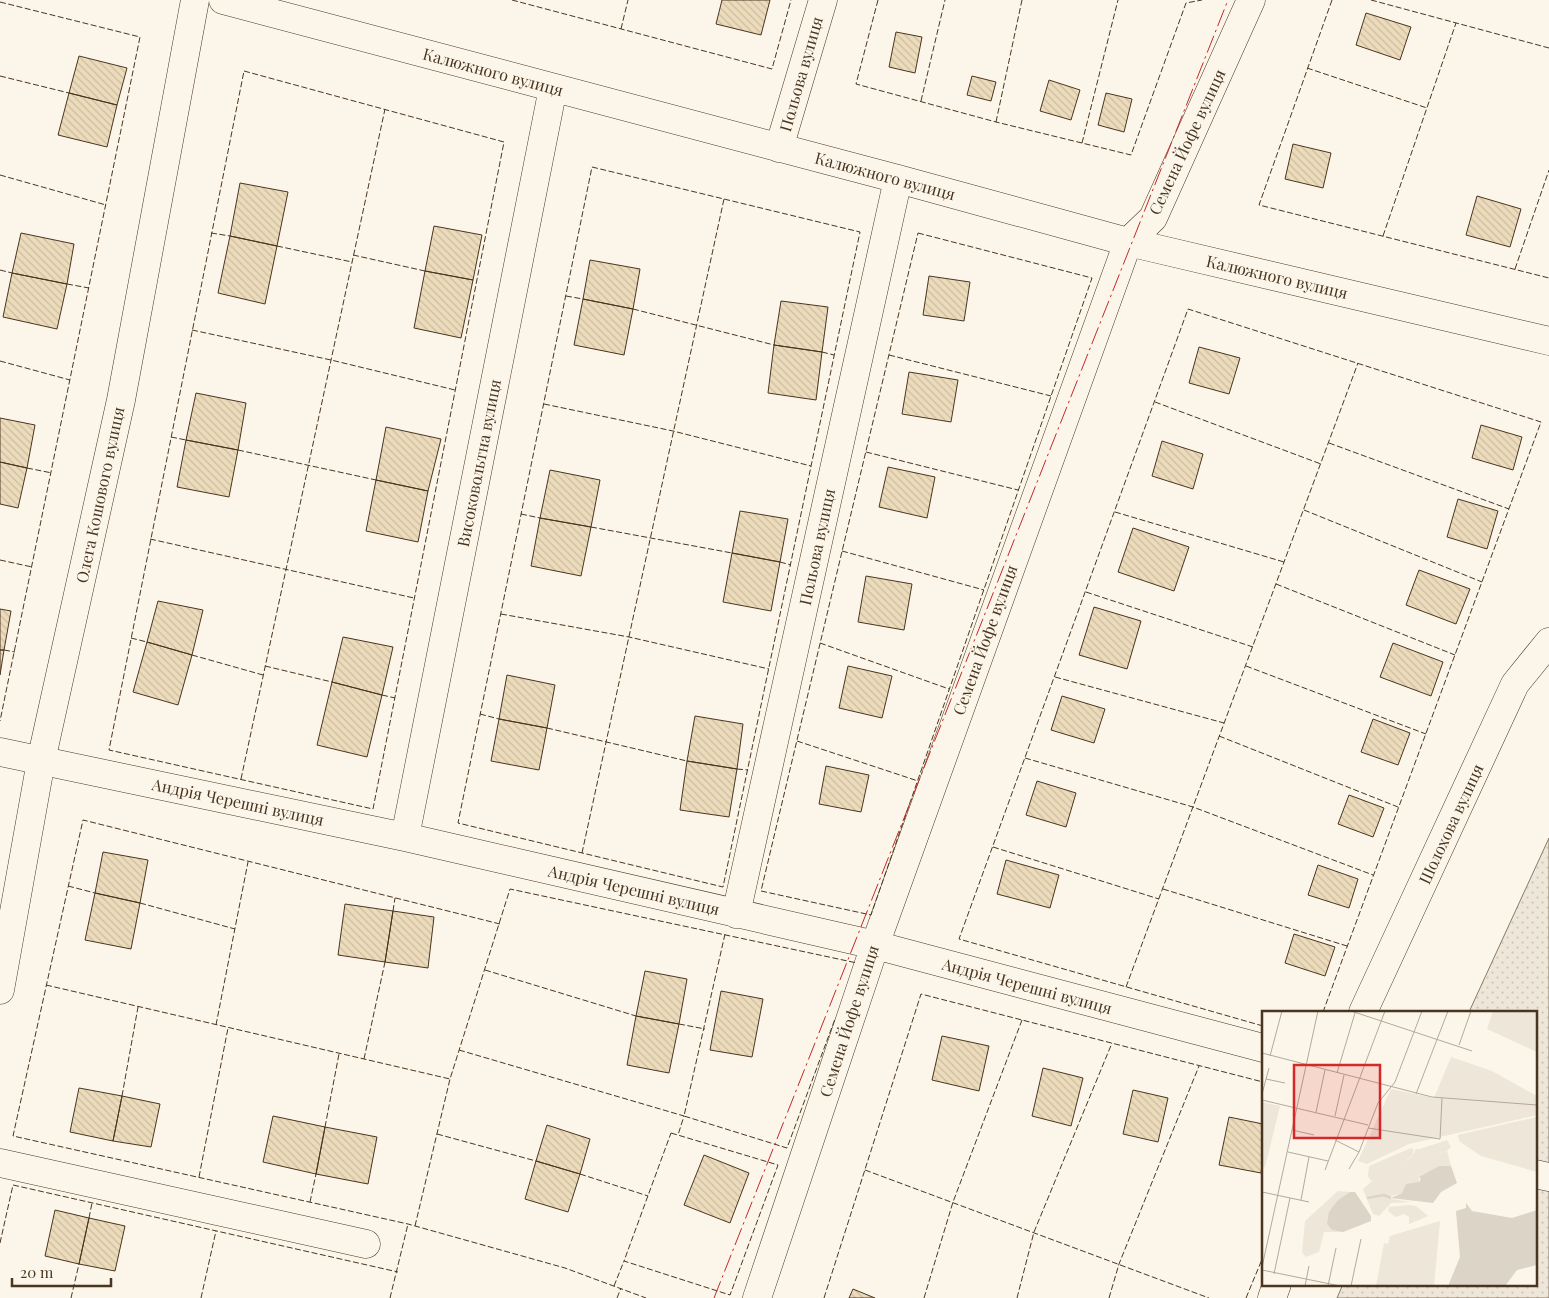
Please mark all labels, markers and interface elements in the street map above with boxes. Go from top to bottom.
street label: Польова вулиця [774,14,827,134]
street label: Калюжного вулиця [421,43,566,100]
street label: Семена Йофе вулиця [1144,65,1230,218]
street label: Калюжного вулиця [813,147,958,204]
street label: Калюжного вулиця [1204,250,1350,303]
street label: Високовольтна вулиця [452,377,505,549]
street label: Олега Кошового вулиця [71,404,129,585]
street label: Польова вулиця [794,486,839,607]
street label: Семена Йофе вулиця [948,561,1022,718]
street label: Шолохова вулиця [1413,760,1488,887]
street label: Андрія Черешні вулиця [149,773,326,830]
street label: Андрія Черешні вулиця [545,859,722,920]
street label: Семена Йофе вулиця [814,942,883,1099]
street label: Андрія Черешні вулиця [939,952,1115,1018]
inset map [1262,1011,1536,1286]
scale bar [12,1256,111,1288]
text: 20 m [20,1262,54,1282]

